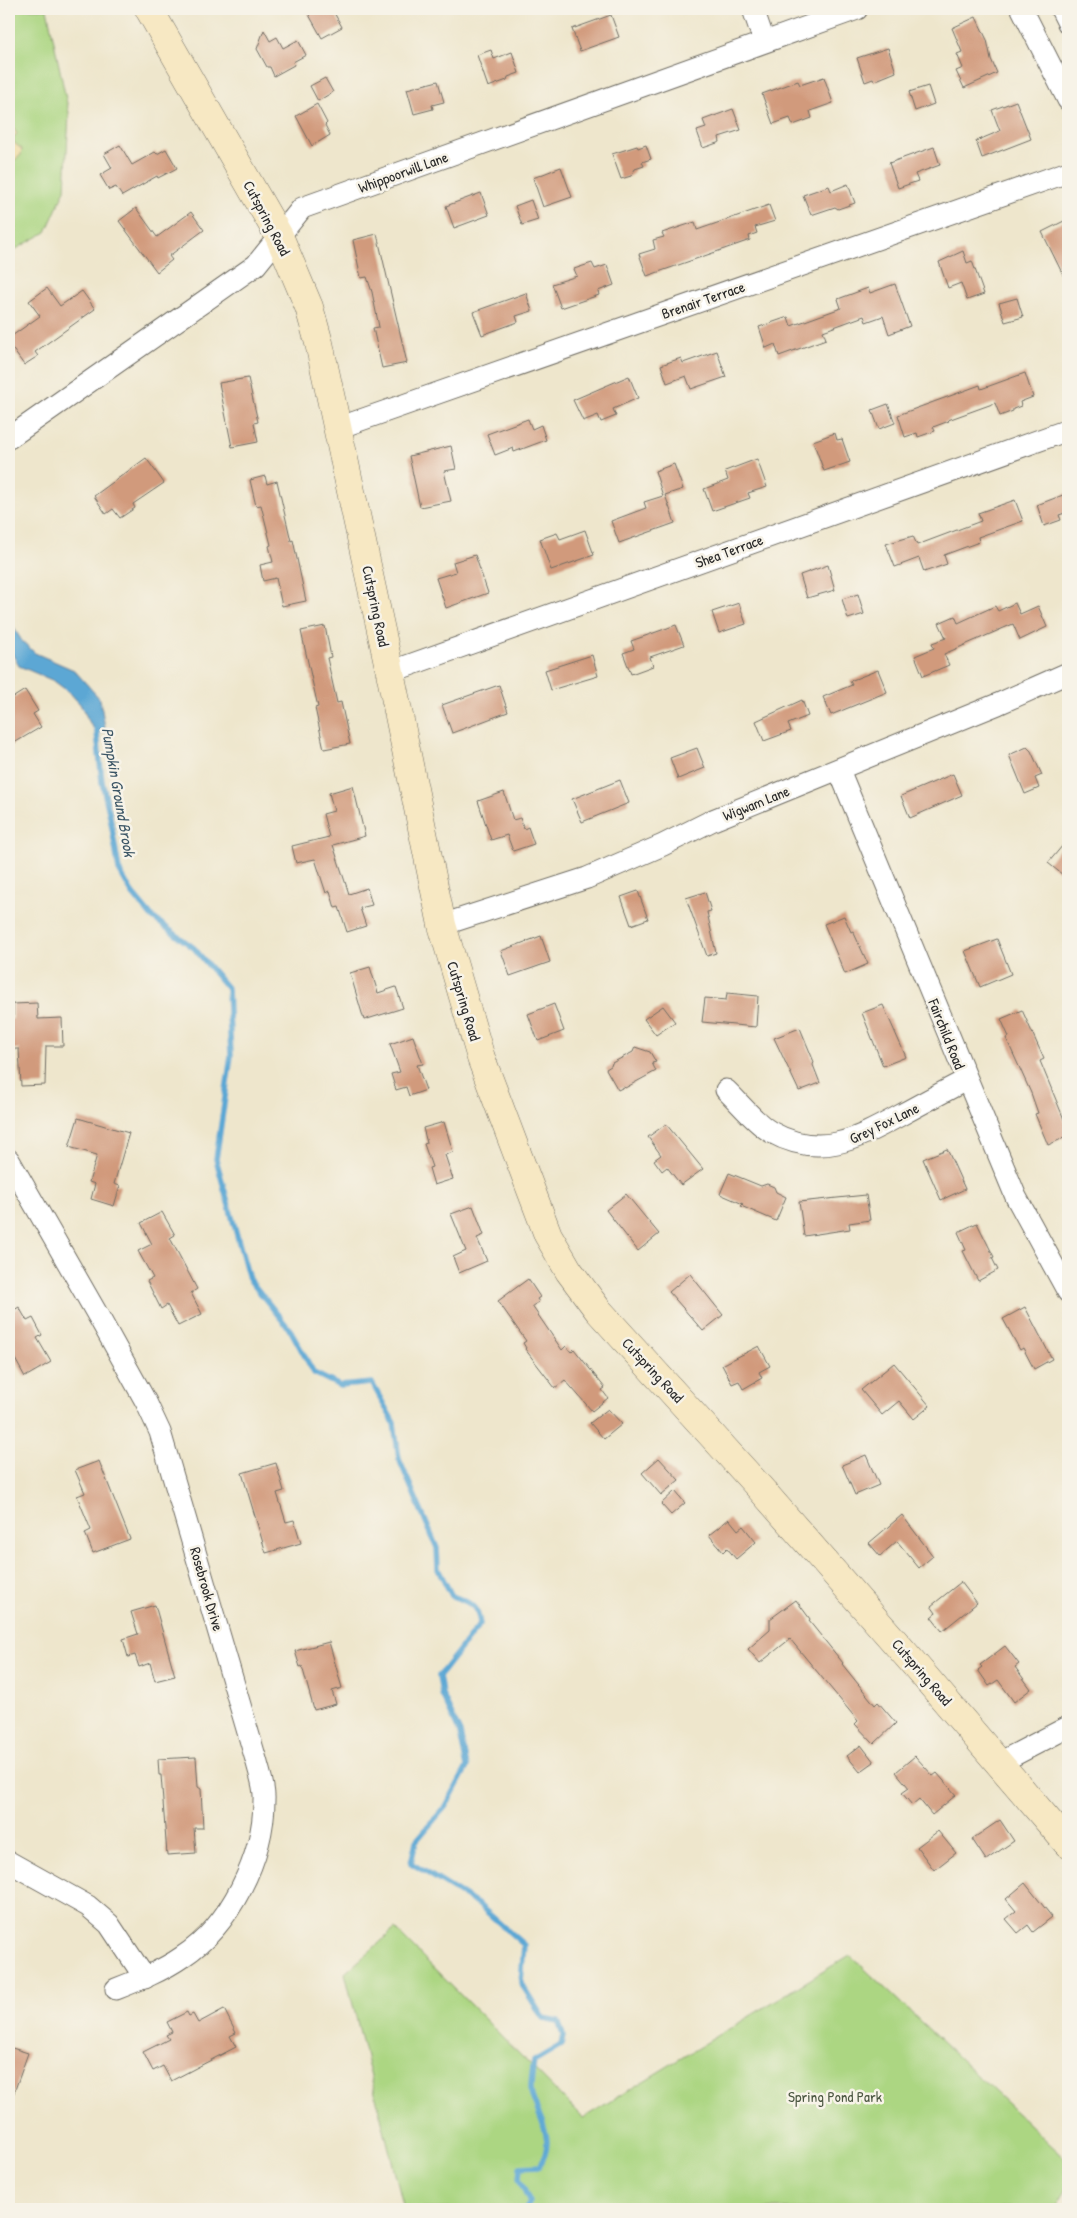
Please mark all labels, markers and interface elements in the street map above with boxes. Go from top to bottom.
street label: Whippoorwill Lane [355,146,451,198]
street label: Cutspring Road [238,177,296,259]
street label: Brenair Terrace [659,276,747,324]
street label: Shea Terrace [692,529,766,573]
street label: Cutspring Road [357,564,395,649]
water label: Pumpkin Ground Brook [97,726,141,860]
street label: Wigwam Lane [720,780,792,826]
street label: Cutspring Road [442,959,486,1044]
street label: Fairchild Road [923,995,971,1072]
street label: Grey Fox Lane [846,1097,922,1149]
street label: Cutspring Road [617,1333,689,1407]
street label: Rosebrook Drive [185,1545,229,1634]
street label: Cutspring Road [887,1634,957,1710]
park label: Spring Pond Park [788,2086,882,2107]

